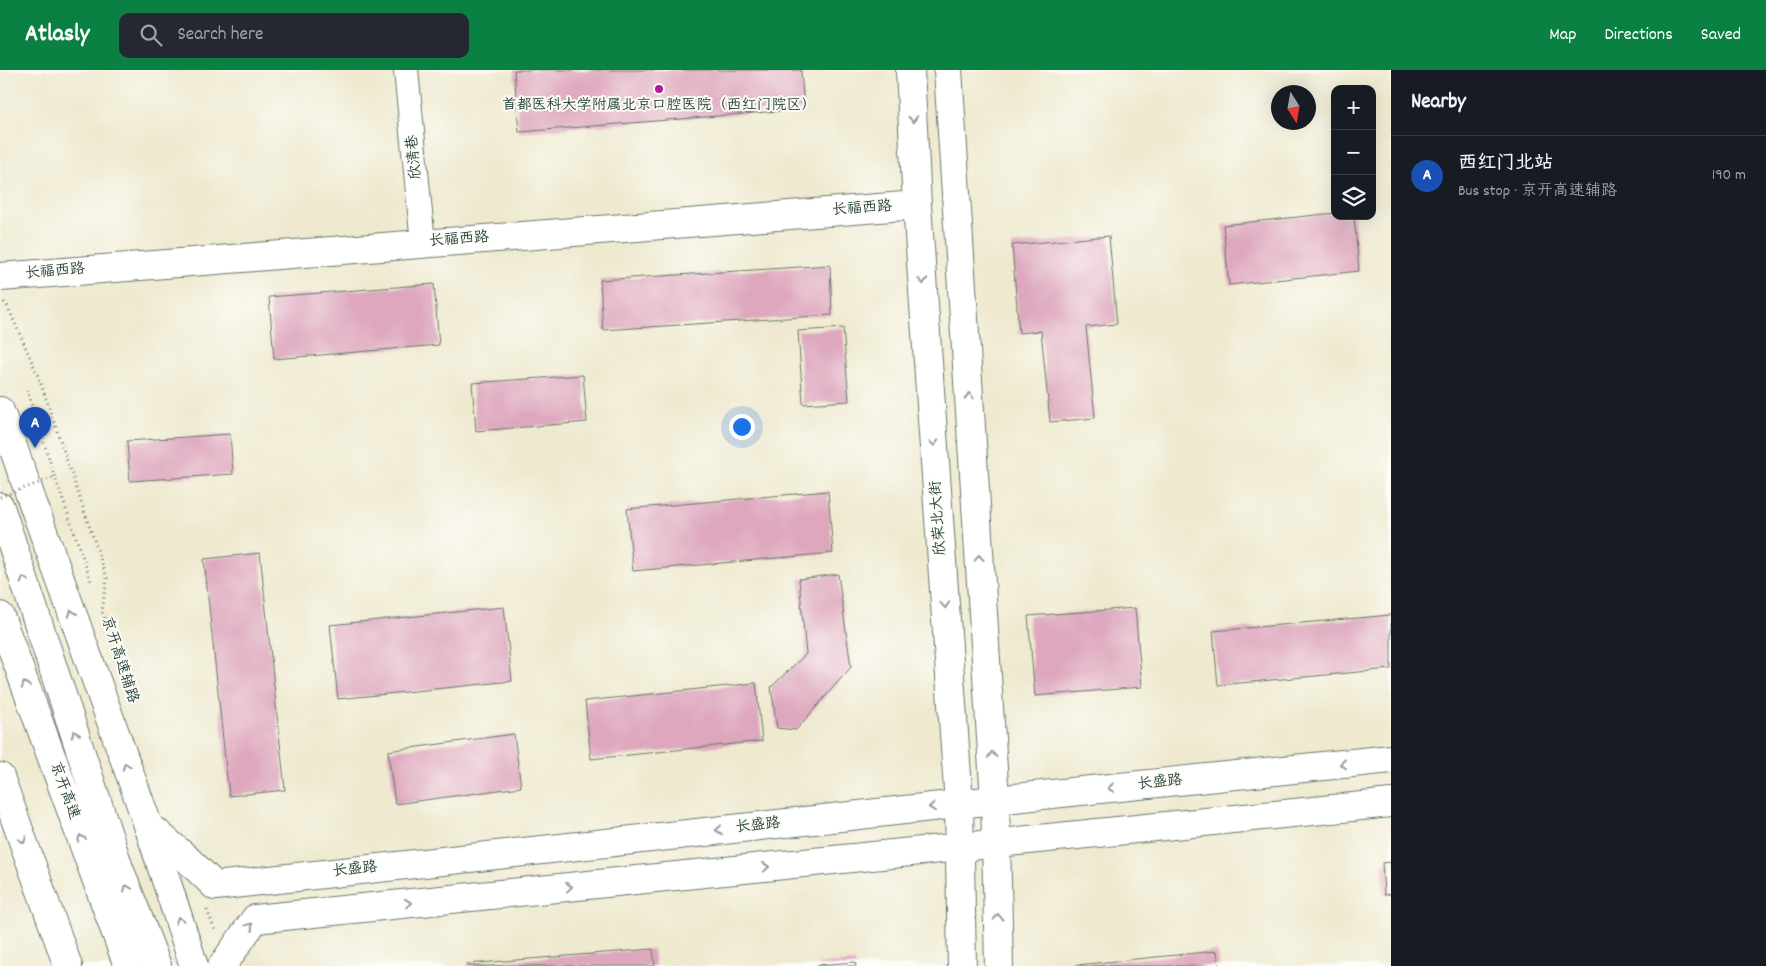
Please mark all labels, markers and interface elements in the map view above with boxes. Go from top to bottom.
search box [119,13,469,58]
text: Atlasly [25,18,89,52]
icon: search [137,21,165,49]
text: Search here [177,22,263,49]
text: Map [1549,23,1576,48]
text: Directions [1604,23,1673,48]
text: Saved [1701,23,1741,48]
marker: 首都医科大学附属北京口腔医院（西红门院区） [653,83,665,95]
north arrow [1271,85,1316,130]
map controls [1331,85,1376,220]
button: + [1331,85,1376,130]
text: Nearby [1411,88,1466,118]
place label: 首都医科大学附属北京口腔医院（西红门院区） [501,95,817,117]
one-way arrow [907,115,918,123]
button: − [1331,130,1376,175]
street label: 欣清巷 [402,133,428,181]
text: 西红门北站 [1458,151,1553,178]
text: A [1423,164,1431,187]
text: 190 m [1712,164,1746,187]
button: layers [1331,175,1376,220]
text: Bus stop · 京开高速辅路 [1458,180,1617,203]
street label: 长福西路 [831,196,893,222]
street label: 长福西路 [428,227,490,253]
street label: 长福西路 [24,258,86,286]
one-way arrow [917,277,928,285]
one-way arrow [963,391,974,399]
pin: A [19,407,51,448]
your location [729,414,755,440]
one-way arrow [928,439,939,447]
street label: 欣荣北大街 [925,480,953,556]
one-way arrow [974,554,985,562]
one-way arrow [20,576,30,584]
one-way arrow [939,601,950,609]
one-way arrow [68,609,78,617]
street label: 京开高速辅路 [95,614,143,706]
one-way arrow [21,682,31,690]
one-way arrow [70,730,80,739]
one-way arrow [986,751,997,759]
one-way arrow [1338,758,1346,769]
street label: 京开高速 [43,759,85,823]
one-way arrow [122,762,132,771]
street label: 长盛路 [1136,770,1184,796]
one-way arrow [1107,782,1115,793]
one-way arrow [928,801,936,812]
street label: 长盛路 [734,813,782,839]
one-way arrow [714,824,722,835]
one-way arrow [77,834,87,843]
one-way arrow [17,835,27,843]
street label: 长盛路 [331,857,379,883]
one-way arrow [762,862,770,873]
one-way arrow [566,882,574,893]
one-way arrow [122,884,133,893]
one-way arrow [404,898,412,909]
one-way arrow [992,913,1003,921]
one-way arrow [174,916,184,924]
one-way arrow [244,922,253,932]

